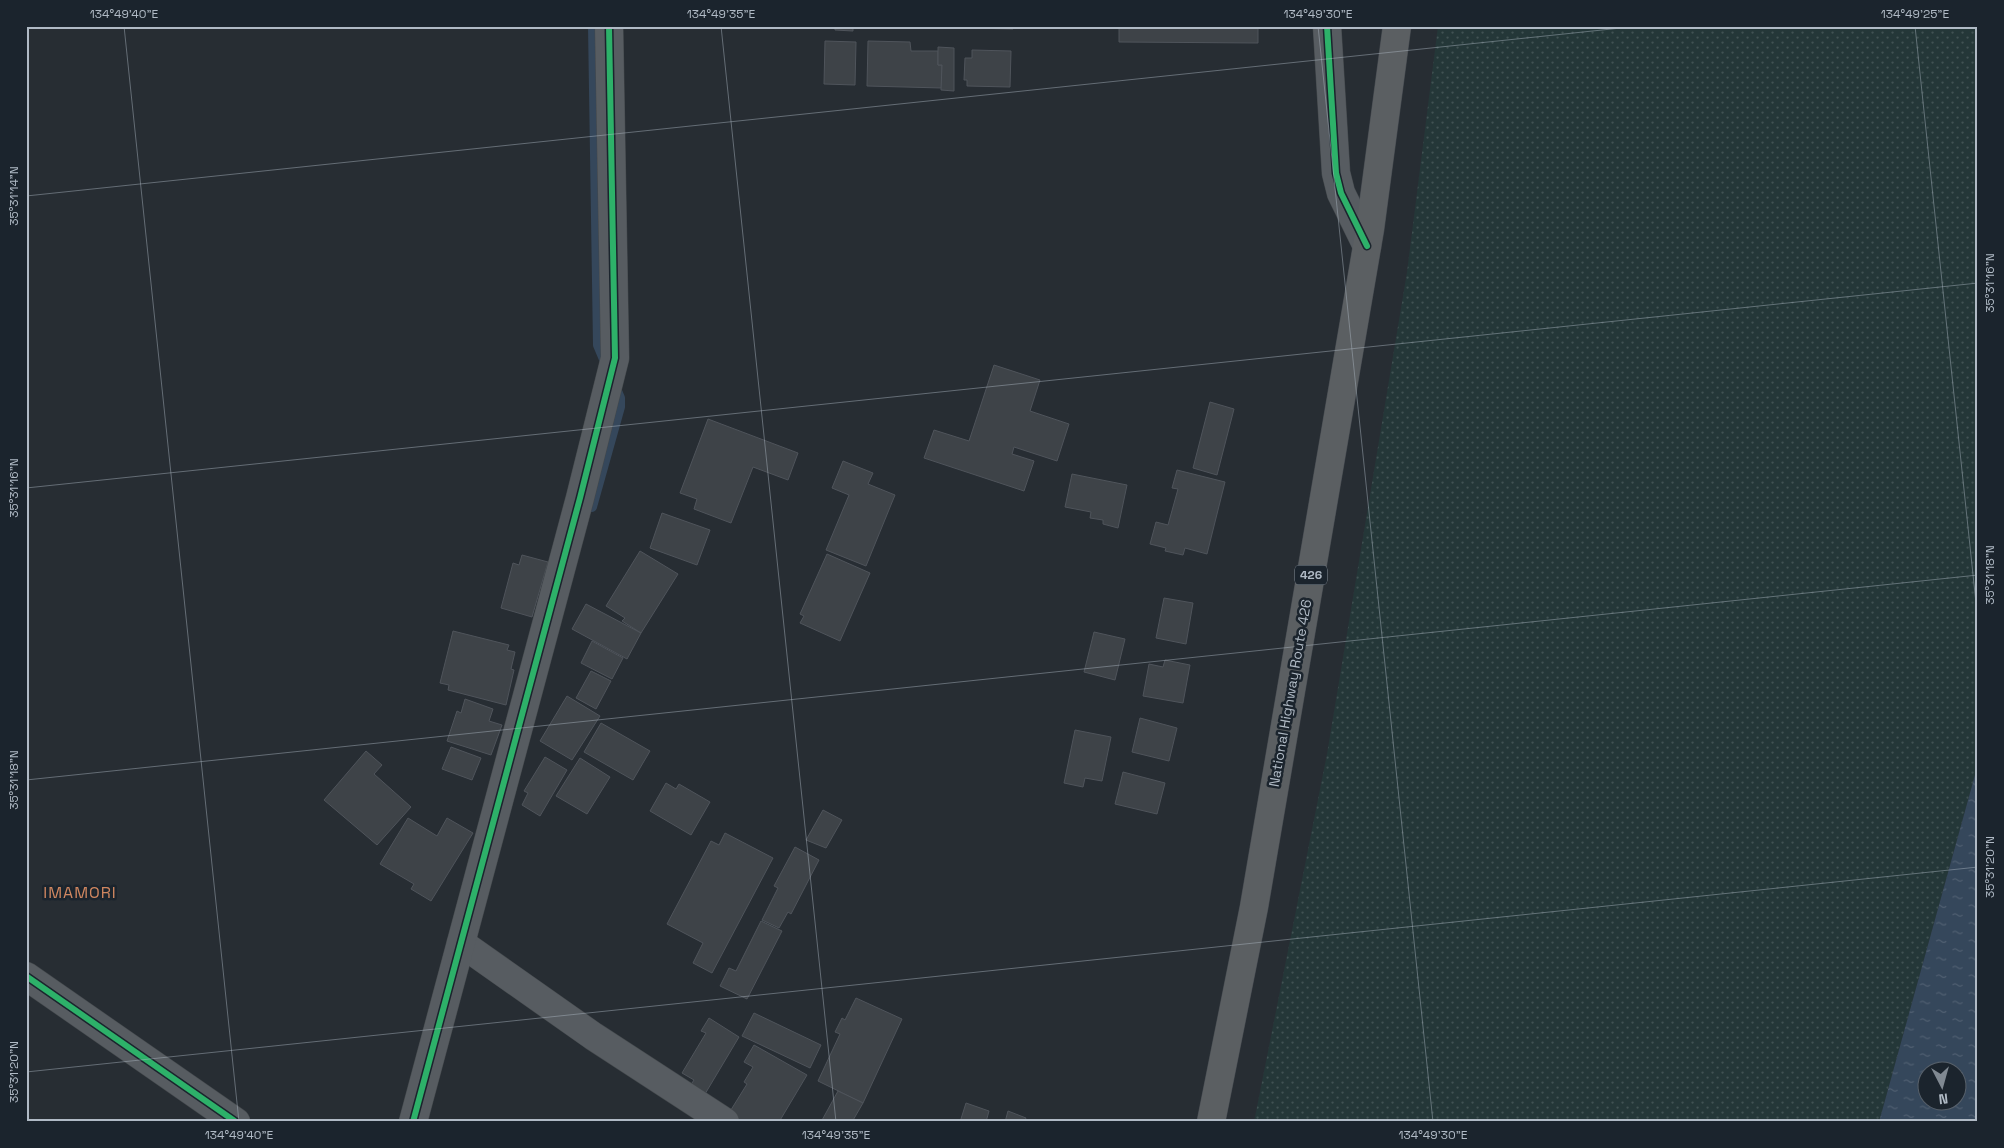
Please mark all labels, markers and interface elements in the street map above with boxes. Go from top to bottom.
text: 134°49'40"E [90,6,159,22]
text: 134°49'35"E [687,6,755,22]
text: 134°49'30"E [1284,6,1353,22]
text: 134°49'25"E [1881,6,1949,22]
text: 35°31'14"N [6,166,22,226]
text: 35°31'16"N [1982,253,1998,313]
text: 35°31'16"N [6,458,22,518]
text: 35°31'18"N [1982,545,1998,605]
road number: 426 [1295,566,1327,584]
street label: National Highway Route 426 [1265,598,1315,788]
text: 35°31'18"N [6,750,22,810]
text: 35°31'20"N [1982,836,1998,898]
district label: IMAMORI [43,882,117,903]
text: 35°31'20"N [6,1041,22,1103]
north arrow [1916,1060,1966,1110]
text: N [1938,1089,1949,1108]
text: 134°49'40"E [205,1127,274,1143]
text: 134°49'35"E [802,1127,870,1143]
text: 134°49'30"E [1399,1127,1468,1143]

